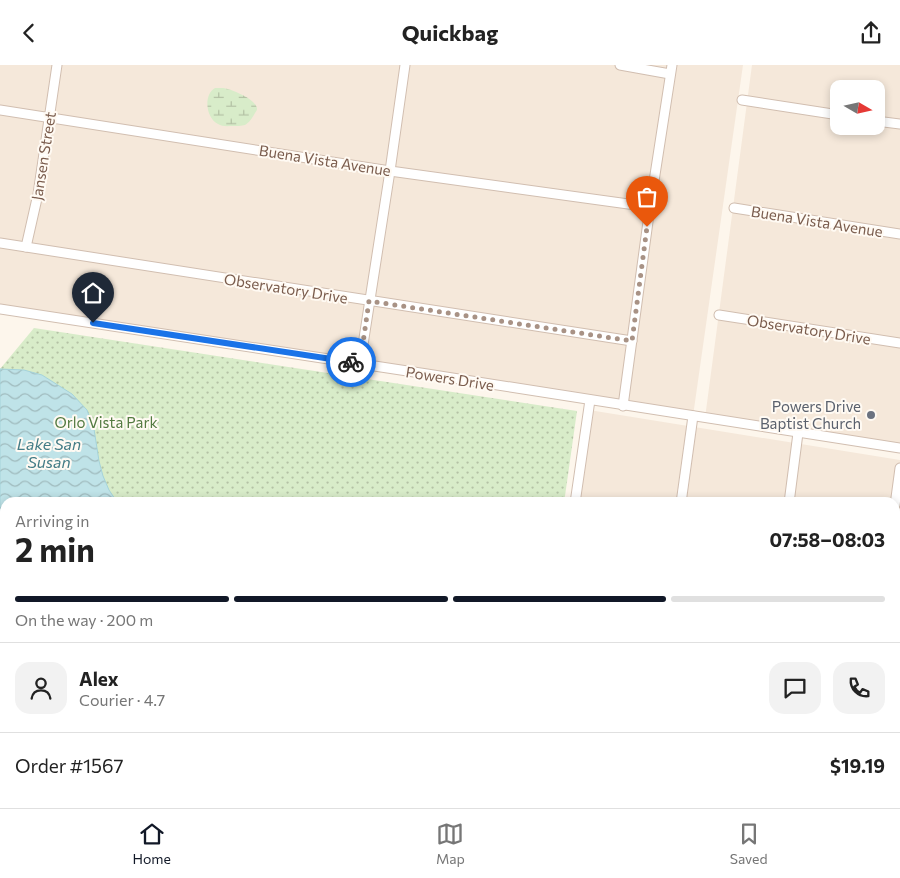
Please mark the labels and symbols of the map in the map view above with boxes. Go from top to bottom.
north arrow [830,80,885,135]
street label: Jansen Street [27,110,59,202]
street label: Buena Vista Avenue [258,141,392,179]
pin [626,176,668,227]
street label: Buena Vista Avenue [750,202,884,240]
street label: Observatory Drive [223,269,349,307]
pin [72,272,114,323]
street label: Observatory Drive [746,310,872,348]
courier [326,337,376,387]
street label: Powers Drive [405,362,496,394]
place label: Powers Drive Baptist Church [760,397,861,432]
marker: Powers Drive Baptist Church [865,409,877,421]
park label: Orlo Vista Park [54,413,158,431]
water label: Lake San Susan [17,434,81,471]

